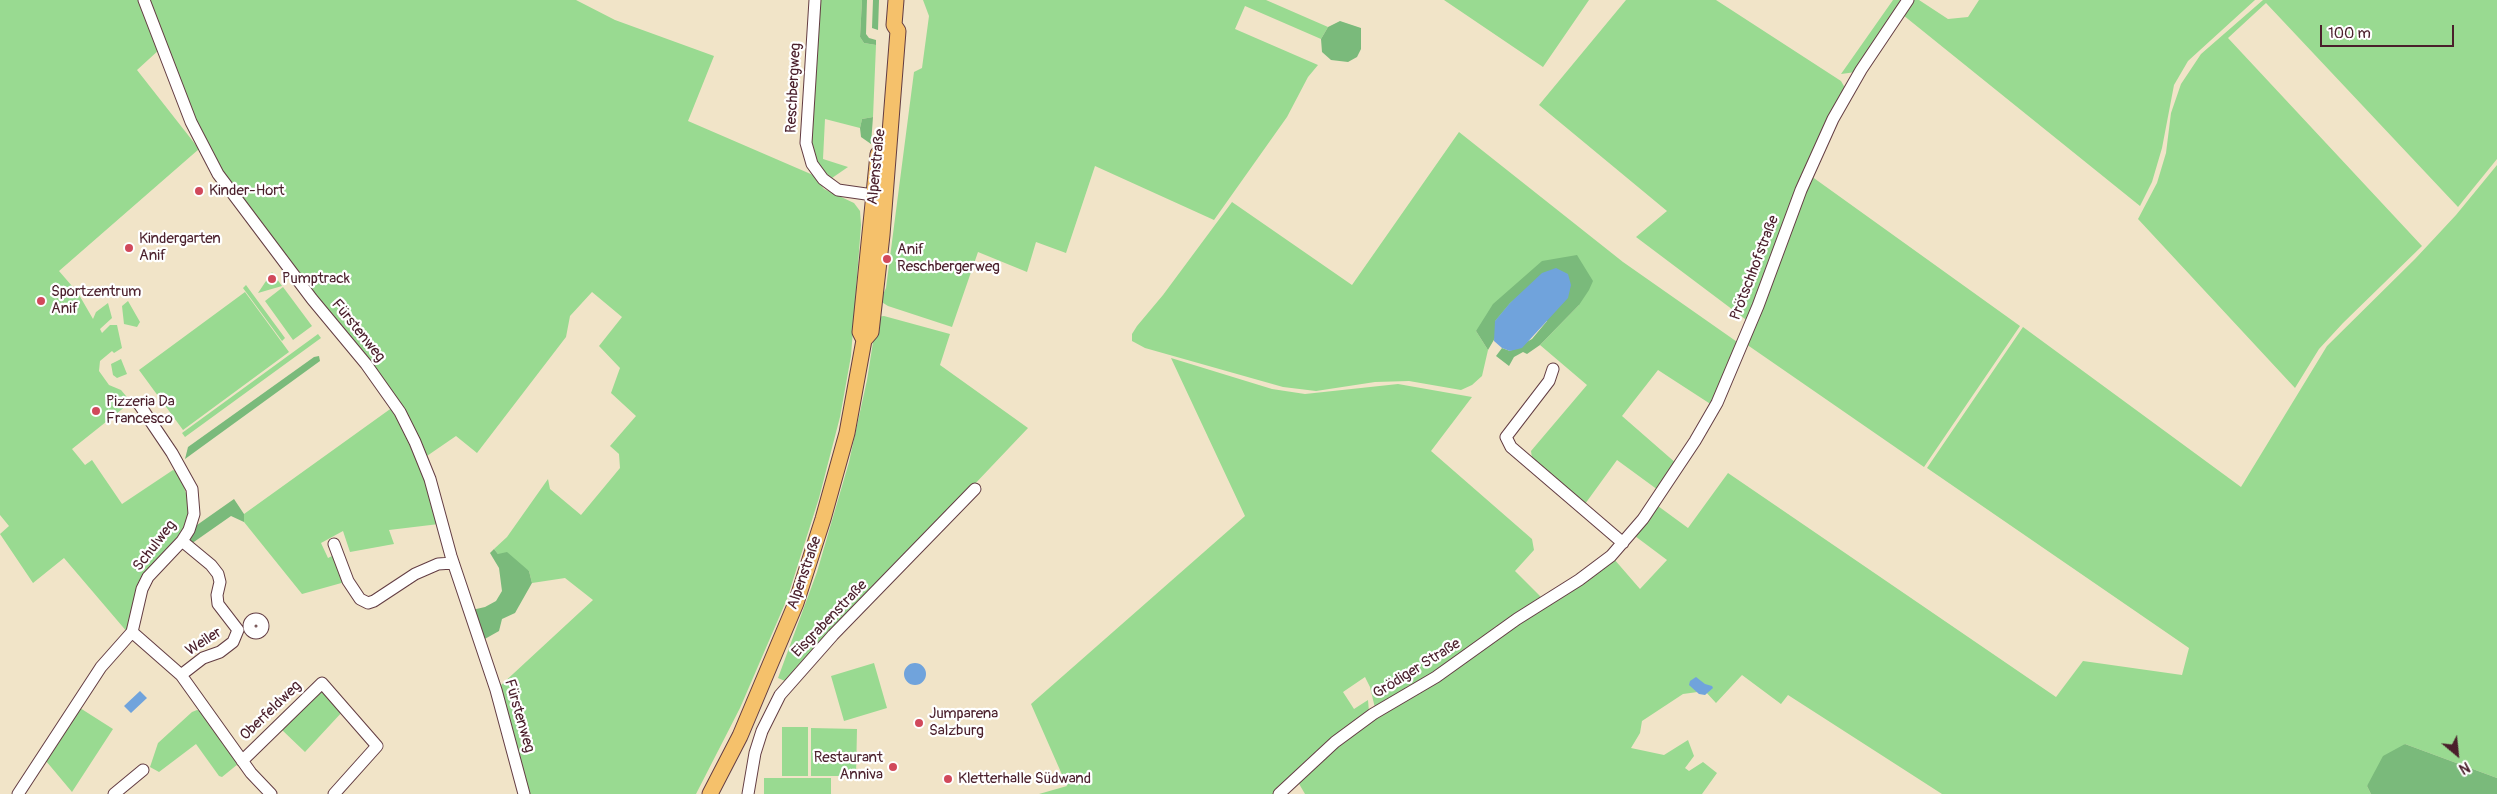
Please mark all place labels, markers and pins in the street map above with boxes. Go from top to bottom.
place label: Kinder-Hort [209,182,285,200]
marker: Kinder-Hort [193,185,205,197]
place label: Kindergarten Anif [139,230,221,265]
place label: Anif Reschbergerweg [897,241,1000,276]
marker: Kindergarten Anif [123,242,135,254]
marker: Anif Reschbergerweg [881,253,893,265]
place label: Pumptrack [282,270,350,288]
marker: Pumptrack [266,273,278,285]
place label: Sportzentrum Anif [51,283,141,318]
marker: Sportzentrum Anif [35,295,47,307]
place label: Pizzeria Da Francesco [106,393,175,428]
marker: Pizzeria Da Francesco [90,405,102,417]
place label: Jumparena Salzburg [929,705,998,740]
marker: Jumparena Salzburg [913,717,925,729]
place label: Restaurant Anniva [814,749,883,784]
marker: Restaurant Anniva [887,761,899,773]
place label: Kletterhalle Südwand [958,770,1091,788]
marker: Kletterhalle Südwand [942,773,954,785]

